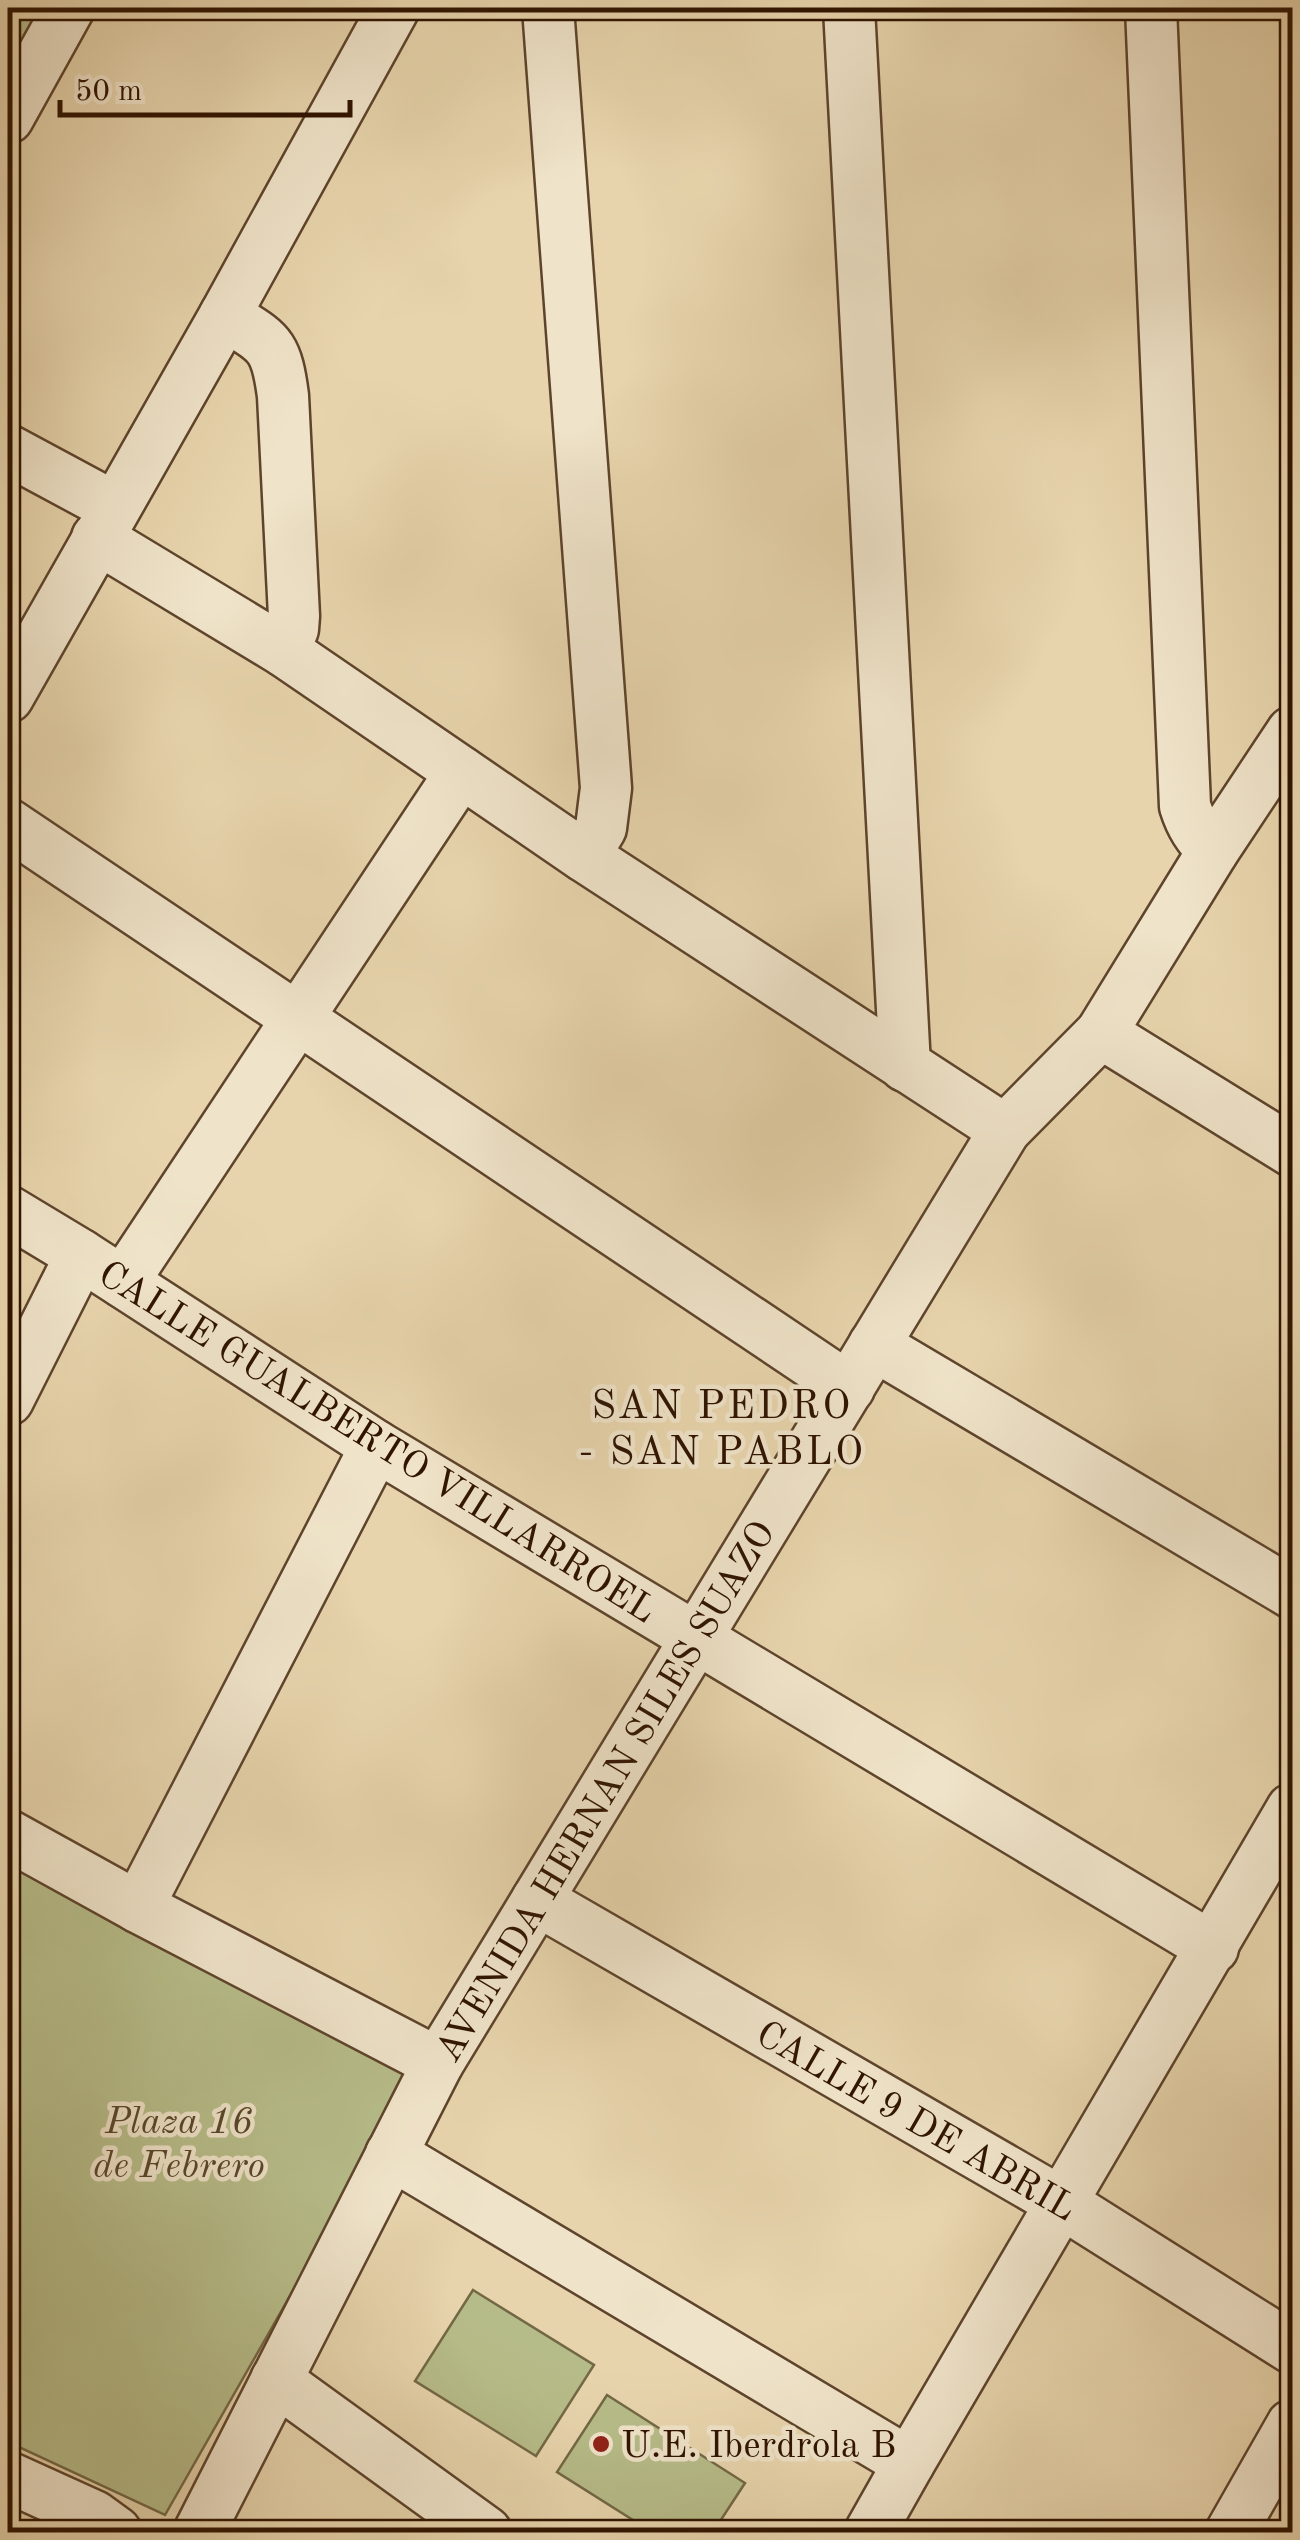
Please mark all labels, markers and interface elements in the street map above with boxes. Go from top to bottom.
scale bar [60,55,350,117]
text: 50 m [75,77,142,107]
street label: CALLE GUALBERTO VILLARROEL [91,1255,662,1632]
district label: SAN PEDRO - SAN PABLO [578,1388,866,1474]
street label: AVENIDA HERNAN SILES SUAZO [430,1516,783,2069]
street label: CALLE 9 DE ABRIL [749,2016,1082,2230]
park label: Plaza 16 de Febrero [93,2104,265,2186]
place label: U.E. Iberdrola B [621,2428,896,2466]
marker: U.E. Iberdrola B [590,2433,612,2455]

